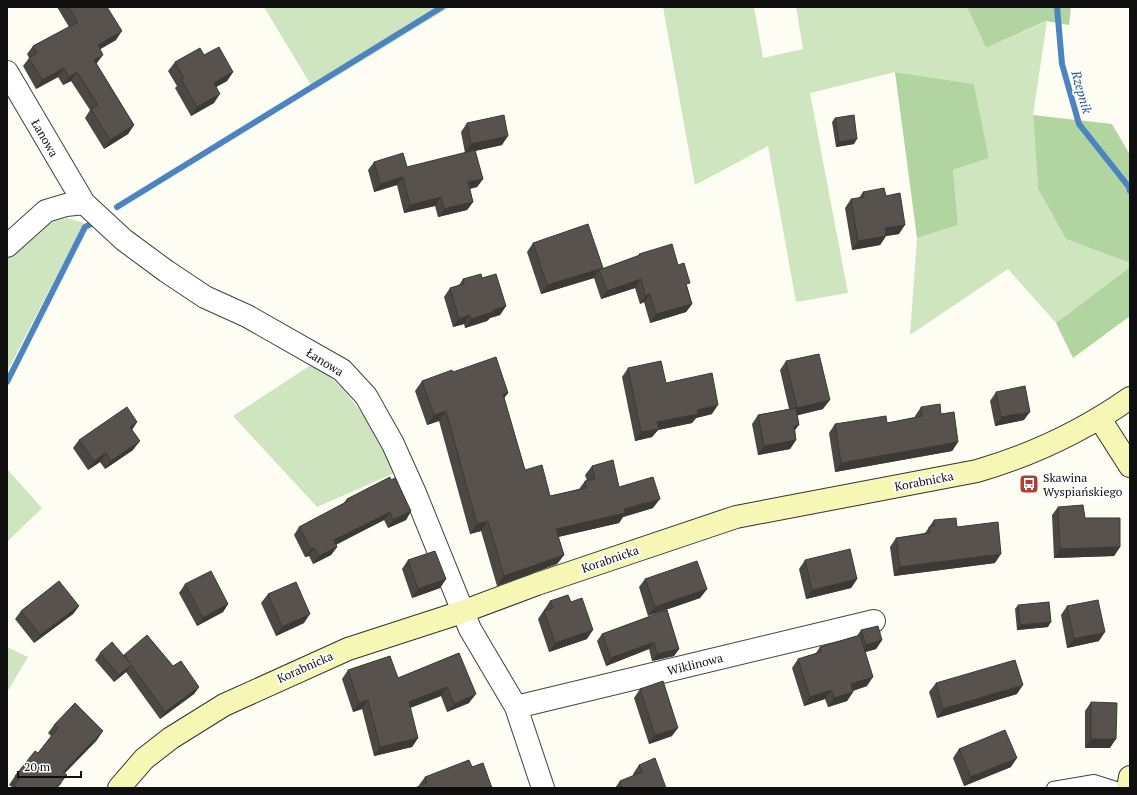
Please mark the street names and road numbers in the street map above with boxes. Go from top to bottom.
street label: Łanowa [28,116,62,160]
street label: Łanowa [304,345,346,379]
street label: Korabnicka [893,468,955,494]
street label: Korabnicka [579,542,641,576]
street label: Korabnicka [275,648,335,686]
street label: Wiklinowa [666,650,724,678]

